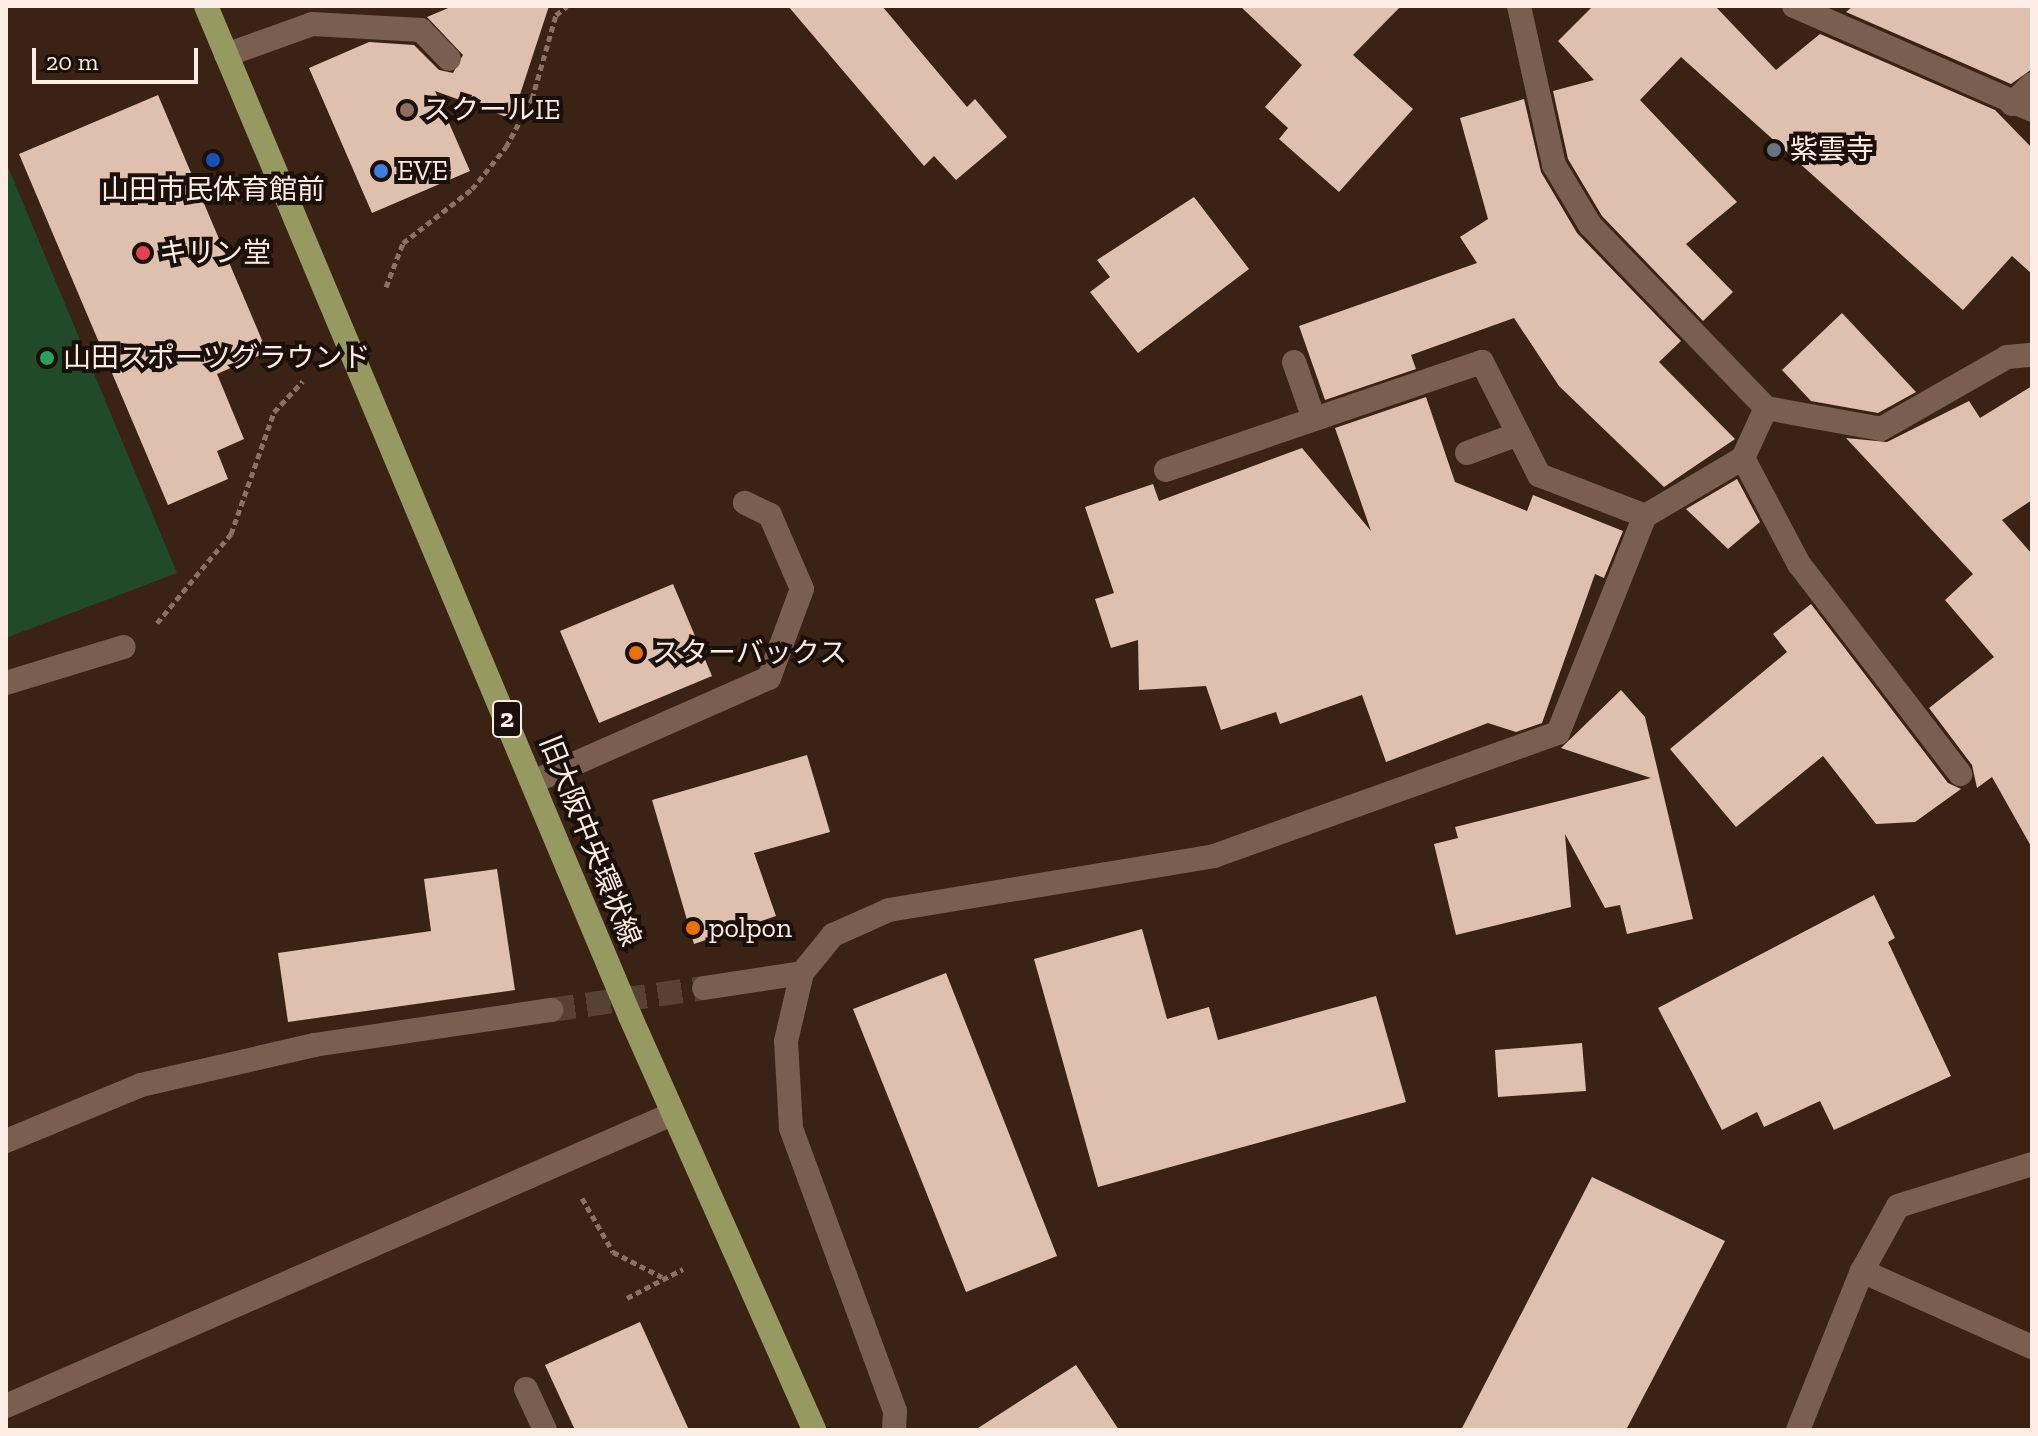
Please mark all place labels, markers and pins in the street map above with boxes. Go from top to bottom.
place label: スクールIE [423,93,560,127]
marker: スクールIE [398,101,416,119]
place label: 紫雲寺 [1790,133,1874,167]
marker: 紫雲寺 [1765,141,1783,159]
marker: 山田市民体育館前 [204,151,222,169]
place label: EVE [397,154,448,188]
marker: EVE [372,162,390,180]
place label: 山田市民体育館前 [101,173,325,207]
place label: キリン堂 [159,236,271,270]
marker: キリン堂 [134,244,152,262]
place label: 山田スポーツグラウンド [63,341,371,375]
marker: 山田スポーツグラウンド [38,349,56,367]
place label: スターバックス [652,636,848,670]
marker: スターバックス [627,644,645,662]
place label: polpon [709,911,792,945]
marker: polpon [684,919,702,937]

